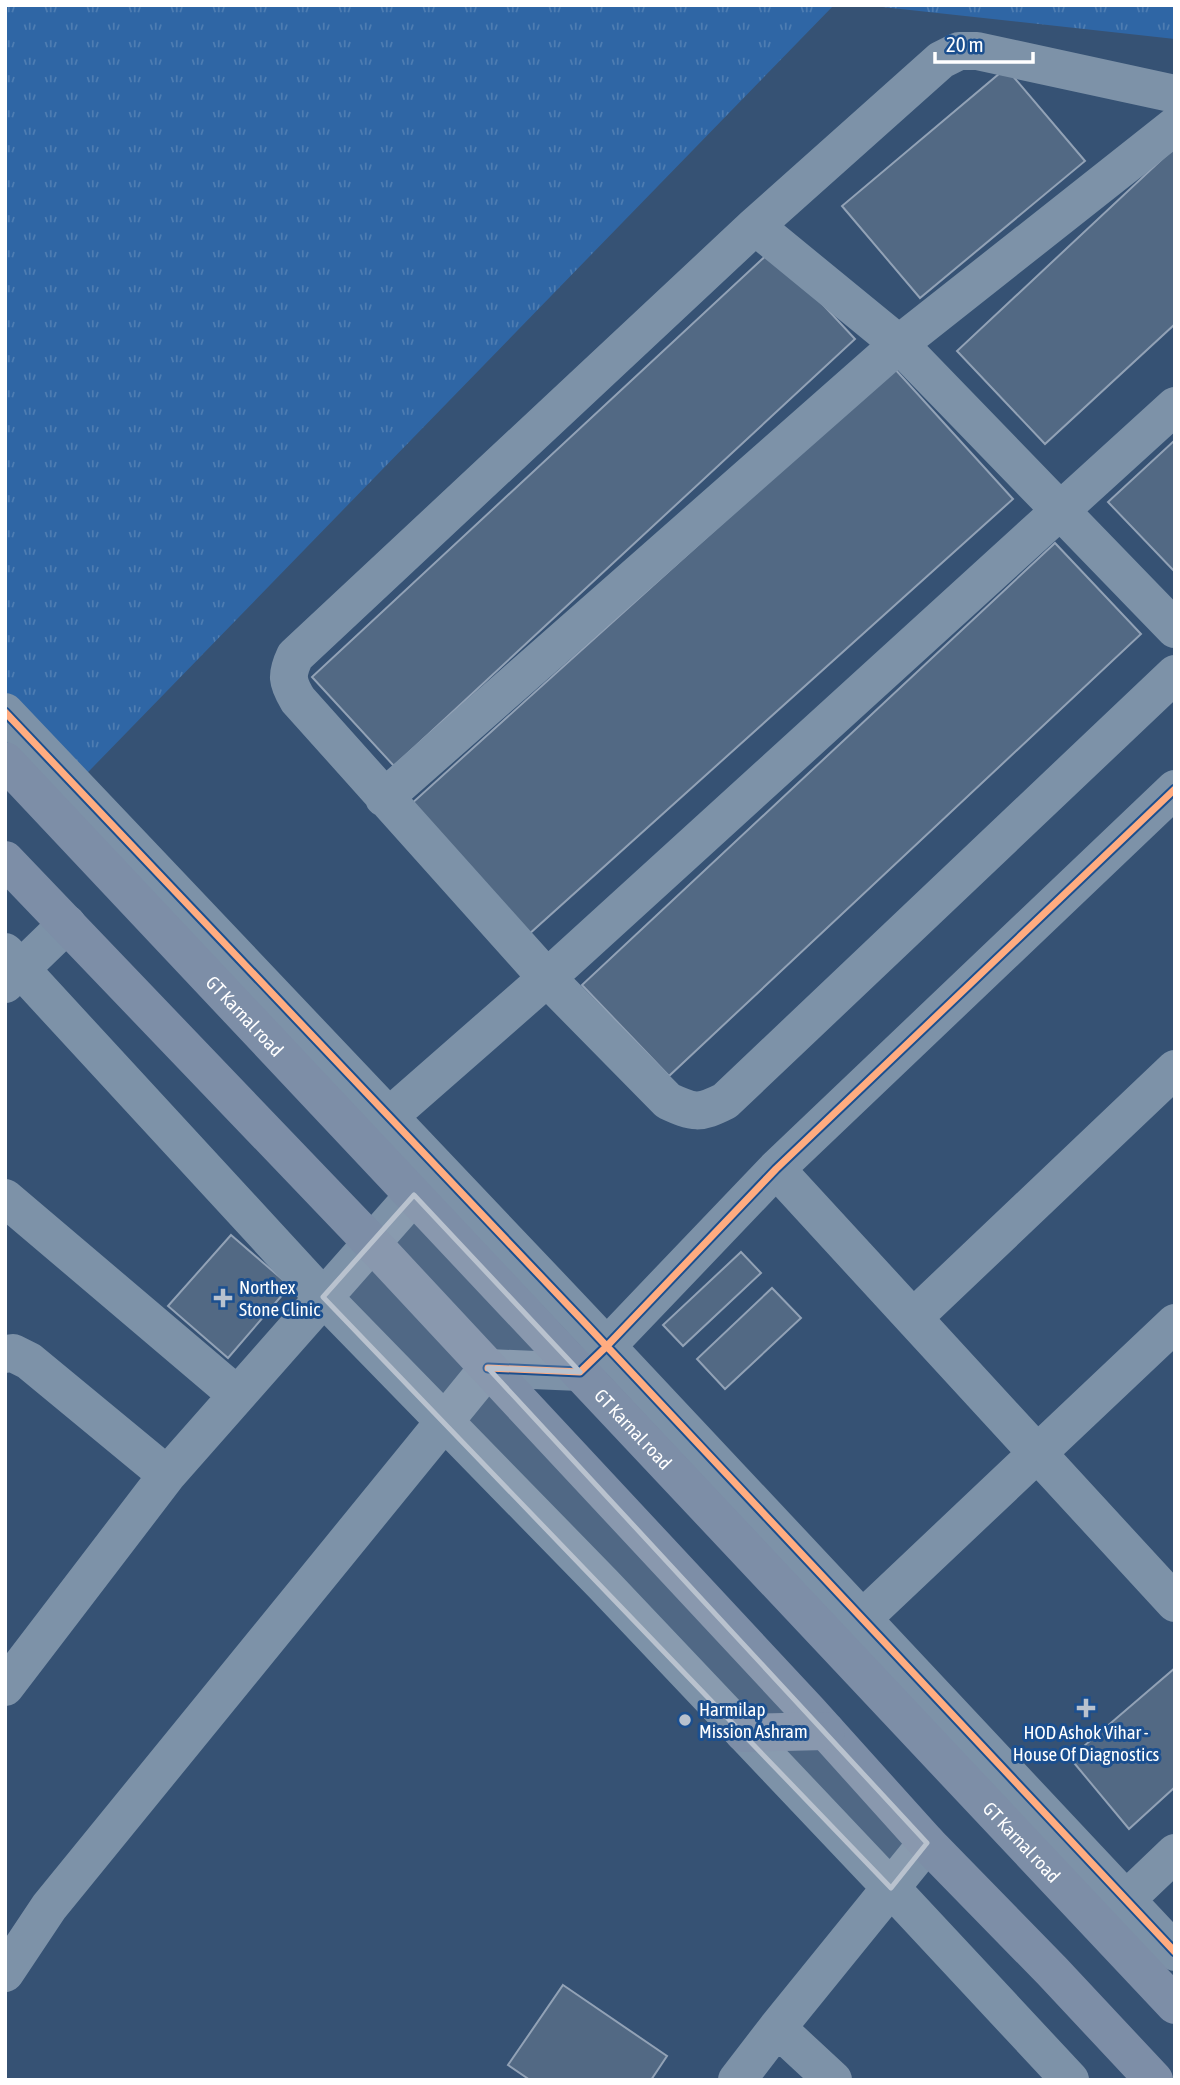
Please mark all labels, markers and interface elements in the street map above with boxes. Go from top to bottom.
scale bar [935,21,1033,65]
text: 20 m [946,32,984,56]
street label: GT Karnal road [202,971,288,1061]
place label: Northex Stone Clinic [239,1276,321,1320]
marker: Northex Stone Clinic [213,1288,233,1308]
street label: GT Karnal road [590,1384,676,1474]
place label: Harmilap Mission Ashram [699,1698,808,1742]
marker: HOD Ashok Vihar - House Of Diagnostics [1076,1698,1096,1718]
marker: Harmilap Mission Ashram [677,1712,693,1728]
place label: HOD Ashok Vihar - House Of Diagnostics [1013,1721,1160,1765]
street label: GT Karnal road [979,1797,1065,1887]

